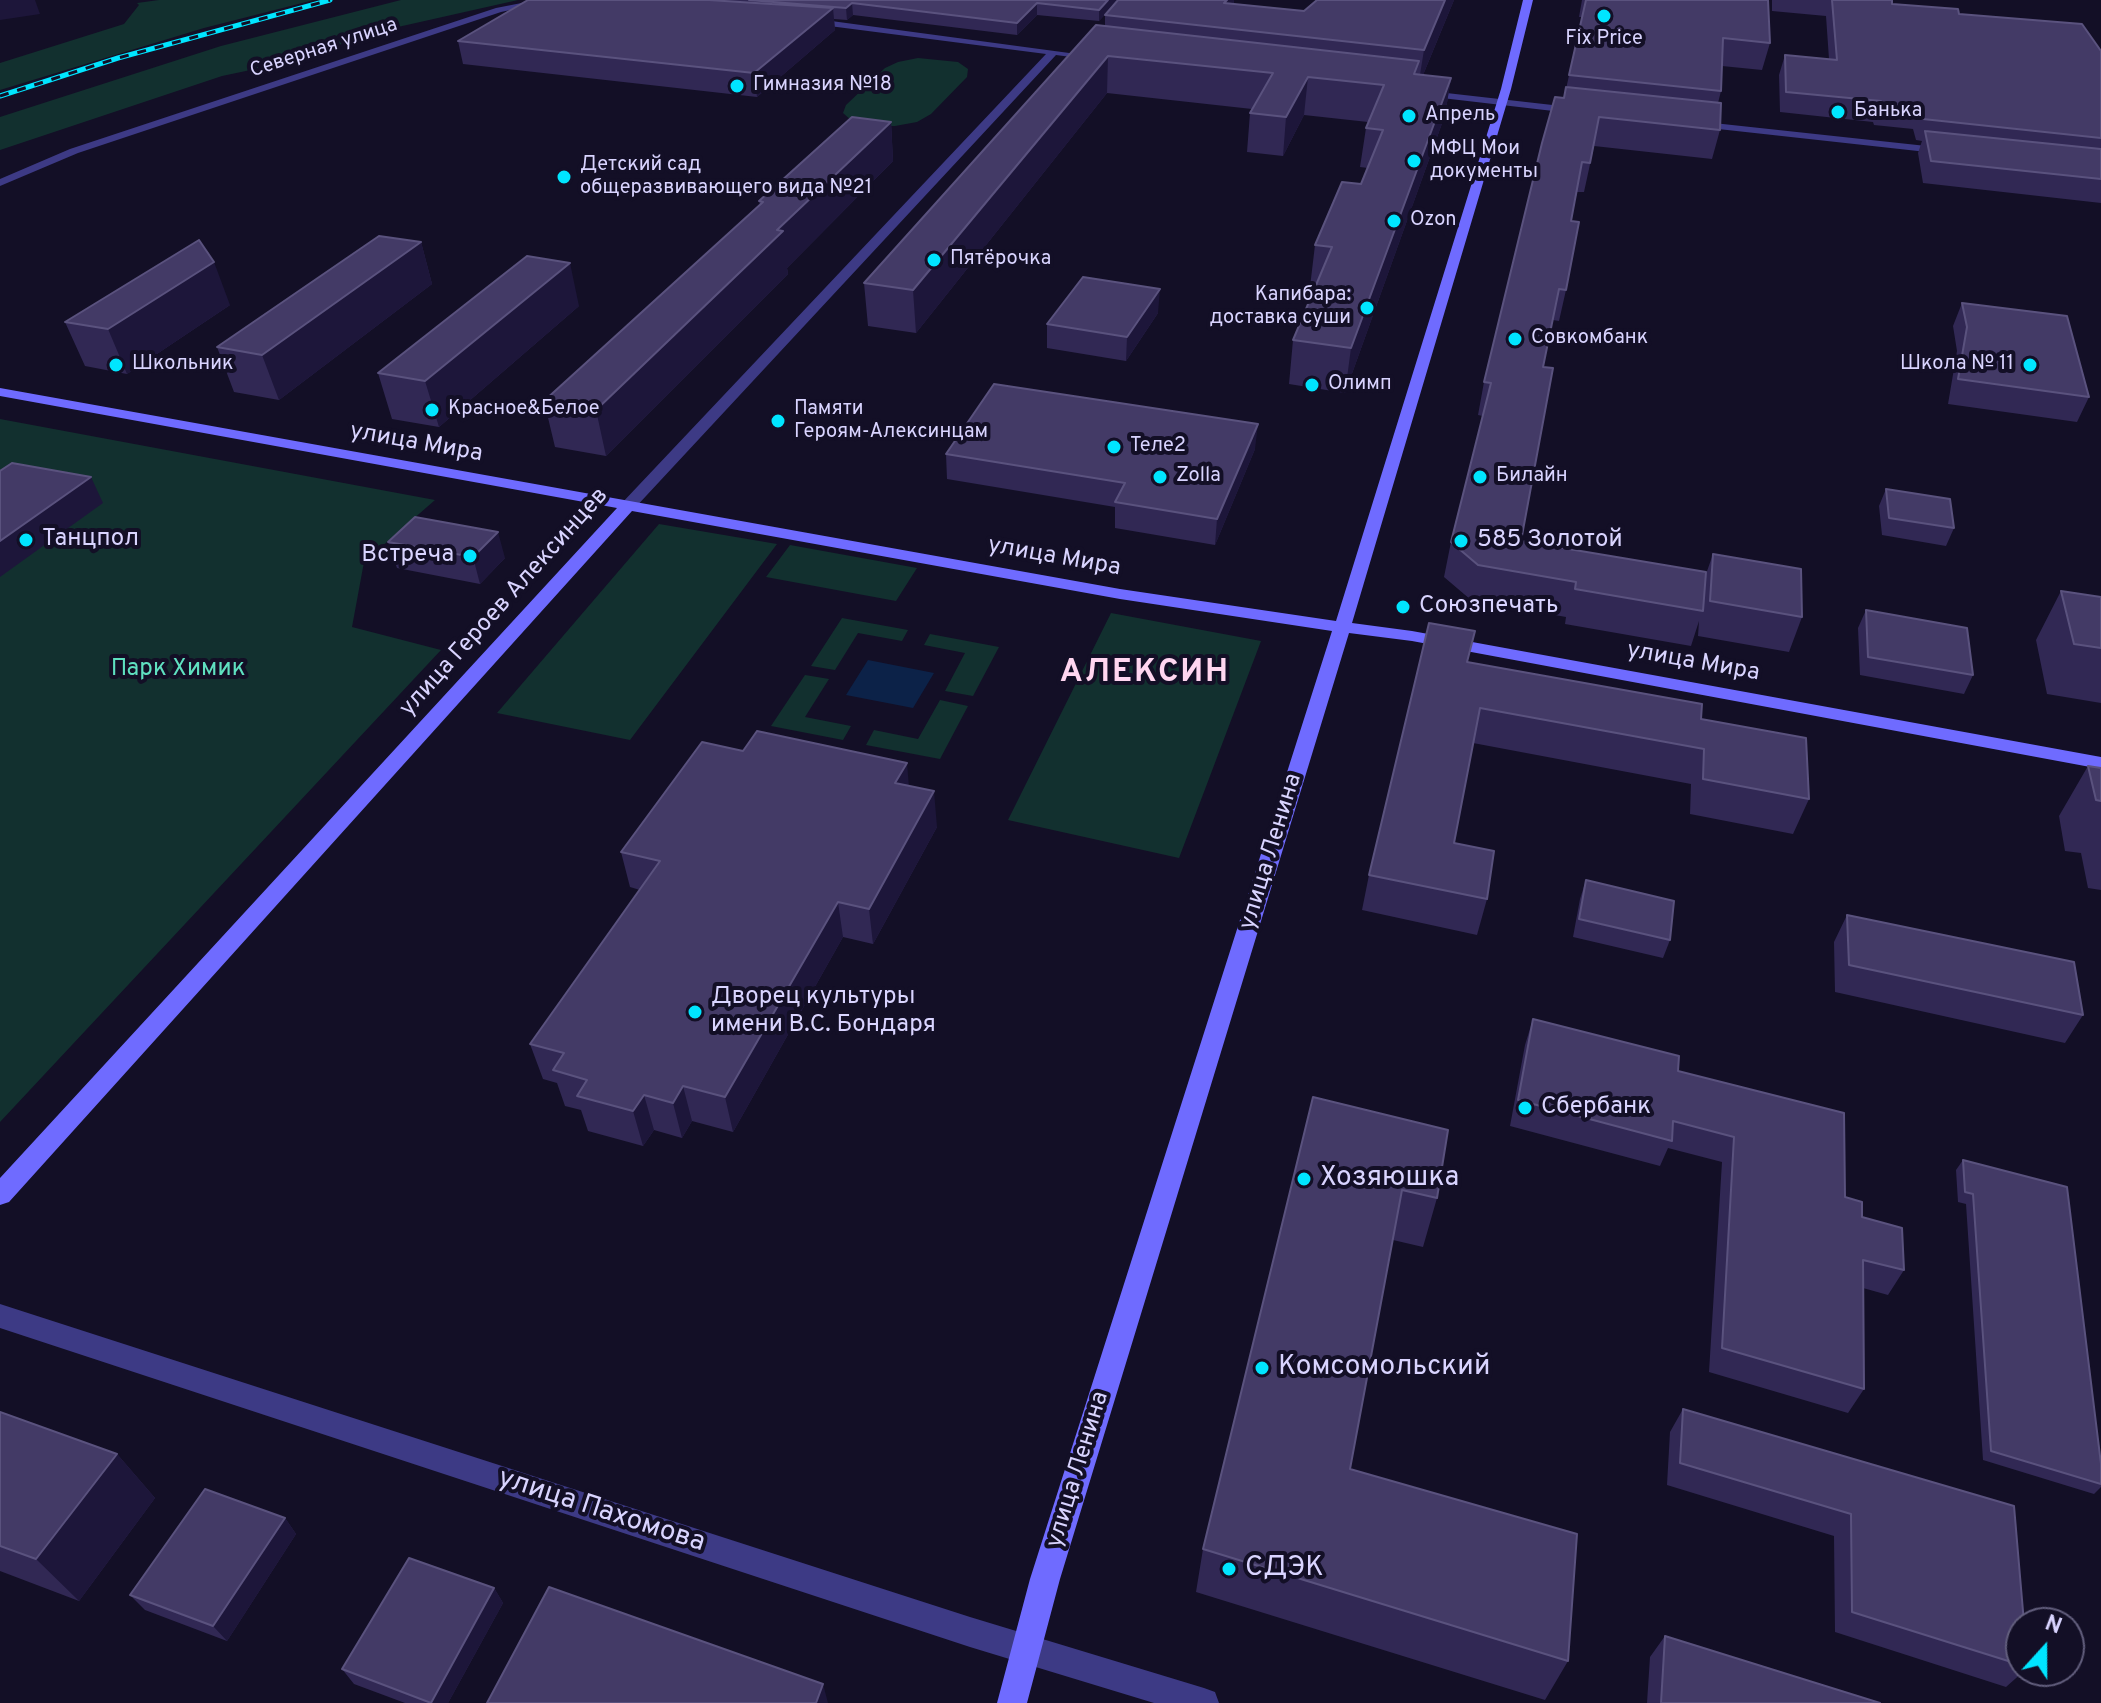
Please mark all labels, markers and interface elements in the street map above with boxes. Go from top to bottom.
marker: Fix Price [1595,7,1613,25]
street label: Северная улица [247,14,401,84]
place label: Fix Price [1565,28,1643,52]
place label: Гимназия №18 [753,74,892,98]
marker: Гимназия №18 [728,77,746,95]
place label: Банька [1854,100,1922,124]
marker: Банька [1829,103,1847,121]
place label: Апрель [1425,104,1495,128]
marker: Апрель [1400,107,1418,125]
place label: МФЦ Мои документы [1430,138,1538,185]
marker: МФЦ Мои документы [1405,152,1423,170]
place label: Детский сад общеразвивающего вида №21 [580,154,872,201]
marker: Детский сад общеразвивающего вида №21 [555,168,573,186]
place label: Ozon [1410,209,1456,233]
marker: Ozon [1385,212,1403,230]
place label: Пятёрочка [950,248,1051,272]
marker: Пятёрочка [925,251,943,269]
place label: Капибара: доставка суши [1210,284,1351,331]
marker: Капибара: доставка суши [1358,299,1376,317]
place label: Совкомбанк [1531,327,1648,351]
marker: Совкомбанк [1506,330,1524,348]
place label: Школьник [132,353,233,377]
place label: Школа № 11 [1900,353,2014,377]
marker: Школьник [107,356,125,374]
marker: Школа № 11 [2021,356,2039,374]
place label: Олимп [1328,373,1392,397]
marker: Олимп [1303,376,1321,394]
place label: Красное&Белое [448,398,599,422]
place label: Памяти Героям-Алексинцам [794,398,988,445]
marker: Красное&Белое [423,401,441,419]
marker: Памяти Героям-Алексинцам [769,412,787,430]
street label: улица Мира [347,418,485,470]
place label: Теле2 [1130,435,1186,459]
marker: Теле2 [1105,438,1123,456]
place label: Zolla [1176,465,1221,489]
place label: Билайн [1496,465,1568,489]
marker: Zolla [1151,468,1169,486]
marker: Билайн [1471,468,1489,486]
street label: улица Героев Алексинцев [394,483,616,723]
place label: Танцпол [42,526,139,554]
place label: 585 Золотой [1477,527,1623,555]
marker: Танцпол [17,531,35,549]
street label: улица Мира [985,532,1123,584]
marker: 585 Золотой [1452,532,1470,550]
place label: Встреча [361,542,454,570]
marker: Встреча [461,547,479,565]
place label: Союзпечать [1419,593,1558,621]
marker: Союзпечать [1394,598,1412,616]
street label: улица Мира [1624,637,1762,689]
park label: Парк Химик [111,656,245,684]
district label: АЛЕКСИН [1060,656,1230,694]
street label: улица Ленина [1235,770,1309,934]
place label: Дворец культуры имени В.С. Бондаря [711,984,936,1040]
marker: Дворец культуры имени В.С. Бондаря [686,1003,704,1021]
place label: Сбербанк [1541,1094,1651,1122]
marker: Сбербанк [1516,1099,1534,1117]
place label: Хозяюшка [1320,1162,1459,1196]
marker: Хозяюшка [1295,1170,1313,1188]
place label: Комсомольский [1278,1351,1490,1385]
marker: Комсомольский [1253,1359,1271,1377]
street label: улица Ленина [1042,1388,1116,1552]
street label: улица Пахомова [493,1463,709,1561]
place label: СДЭК [1245,1552,1324,1586]
marker: СДЭК [1220,1560,1238,1578]
north arrow [2005,1607,2085,1687]
text: N [2041,1611,2065,1641]

